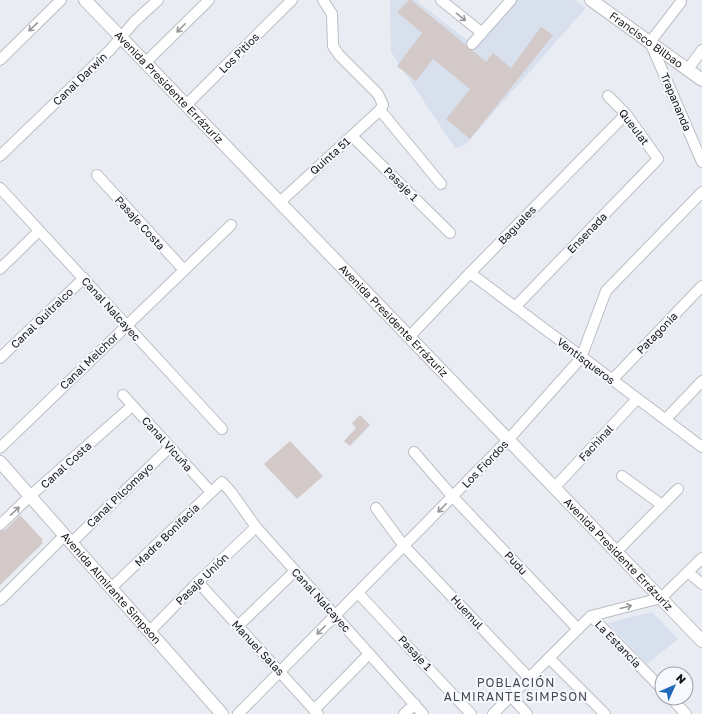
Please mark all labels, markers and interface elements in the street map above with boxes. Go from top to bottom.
street label: Francisco Bilbao [607,9,686,70]
one-way arrow [456,12,467,21]
one-way arrow [28,22,38,32]
one-way arrow [176,23,186,32]
street label: Avenida Presidente Errázuriz [112,28,227,146]
street label: Los Pitios [216,30,261,75]
street label: Canal Darwin [50,50,109,108]
street label: Trapananda [658,71,695,133]
street label: Queulat [617,106,652,147]
street label: Quinta 51 [307,134,352,177]
street label: Pasaje 1 [382,164,421,203]
street label: Pasaje Costa [113,193,168,252]
street label: Baguales [495,202,538,247]
street label: Ensenada [564,210,609,256]
street label: Avenida Presidente Errázuriz [337,261,451,379]
street label: Canal Nalcayec [79,274,143,343]
street label: Canal Quitralco [8,284,76,351]
street label: Patagonia [634,309,680,356]
street label: Canal Melchor [57,329,121,392]
street label: Ventisqueros [555,335,618,387]
street label: Canal Vicuña [139,414,195,474]
street label: Fachinal [576,422,616,463]
street label: Los Fiordos [459,437,511,490]
street label: Canal Costa [38,439,94,491]
street label: Canal Pilcomayo [84,459,156,530]
street label: Avenida Presidente Errázuriz [562,495,676,613]
street label: Madre Bonifacia [132,501,202,569]
one-way arrow [437,503,447,513]
one-way arrow [10,506,20,516]
street label: Avenida Almirante Simpson [59,529,164,646]
street label: Pudu [502,548,530,577]
street label: Pasaje Unión [172,550,231,607]
street label: Canal Nalcayec [289,565,353,634]
street label: Huemul [449,592,487,632]
one-way arrow [619,603,632,610]
street label: Manuel Salas [230,617,287,678]
street label: La Estancia [593,617,644,670]
one-way arrow [316,625,326,635]
street label: Pasaje 1 [396,633,435,673]
north arrow [654,666,694,706]
text: N [674,671,689,686]
district label: POBLACIÓN ALMIRANTE SIMPSON [444,675,588,704]

